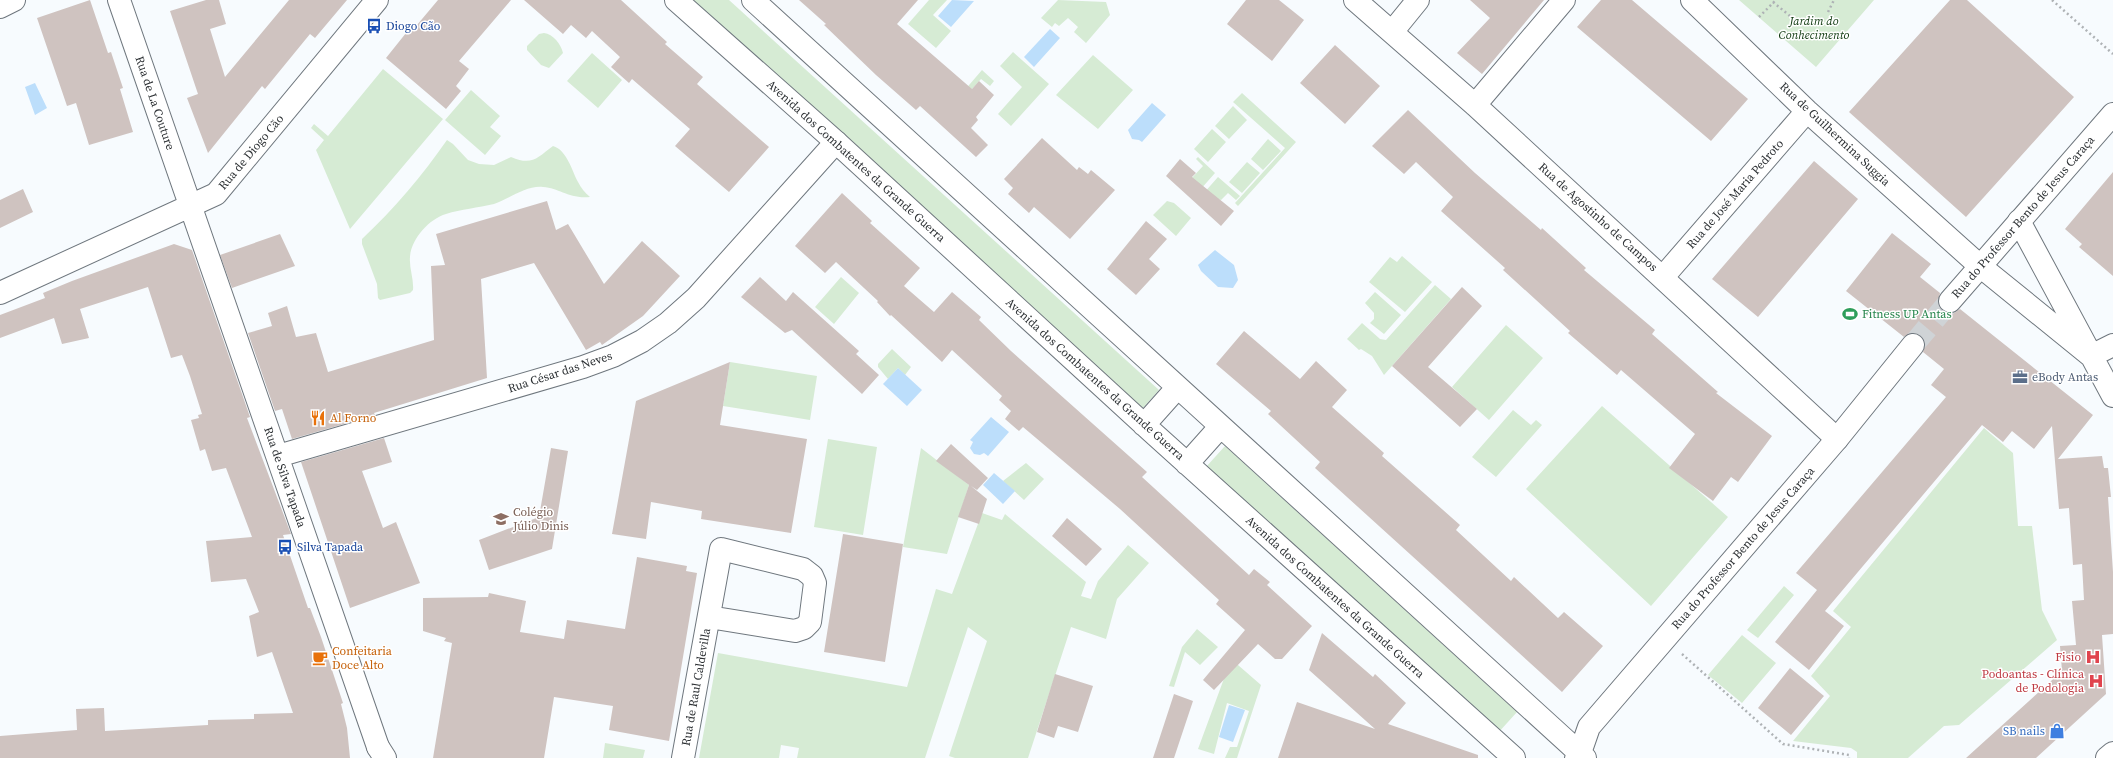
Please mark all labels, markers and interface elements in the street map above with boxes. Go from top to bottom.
park label: Jardim do Conhecimento [1779,13,1850,43]
bus stop icon: Diogo Cão [365,17,383,35]
place label: Diogo Cão [386,18,441,34]
street label: Rua de La Couture [131,54,179,152]
street label: Avenida dos Combatentes da Grande Guerra [763,76,949,246]
street label: Rua de Guilhermina Suggia [1776,79,1894,190]
street label: Rua de Diogo Cão [215,111,288,193]
street label: Rua do Professor Bento de Jesus Caraça [1948,132,2099,302]
street label: Rua de José Maria Pedroto [1683,136,1787,252]
street label: Rua de Agostinho de Campos [1535,159,1661,275]
street label: Avenida dos Combatentes da Grande Guerra [1002,294,1188,464]
sports icon: Fitness UP Antas [1841,305,1859,323]
place label: Fitness UP Antas [1862,306,1952,322]
street label: Rua César das Neves [506,348,614,396]
office icon: eBody Antas [2011,368,2029,386]
place label: eBody Antas [2032,369,2098,385]
restaurant icon: Al Forno [309,409,327,427]
place label: Al Forno [330,410,377,426]
street label: Rua de Silva Tapada [260,425,310,530]
street label: Rua do Professor Bento de Jesus Caraça [1668,463,1819,633]
place label: Colégio Júlio Dinis [512,504,569,534]
school or university icon: Colégio Júlio Dinis [492,510,510,528]
street label: Avenida dos Combatentes da Grande Guerra [1242,512,1428,682]
bus stop icon: Silva Tapada [276,538,294,556]
place label: Silva Tapada [297,539,364,555]
street label: Rua de Raul Caldevilla [678,626,714,747]
place label: Confeitaria Doce Alto [332,643,393,673]
hospital icon: Fisio [2084,648,2102,666]
cafe icon: Confeitaria Doce Alto [311,649,329,667]
place label: Fisio [2055,649,2081,665]
place label: Podoantas - Clínica de Podologia [1982,666,2085,696]
hospital icon: Podoantas - Clínica de Podologia [2087,672,2105,690]
shop icon: SB nails [2048,722,2066,740]
place label: SB nails [2003,723,2045,739]

